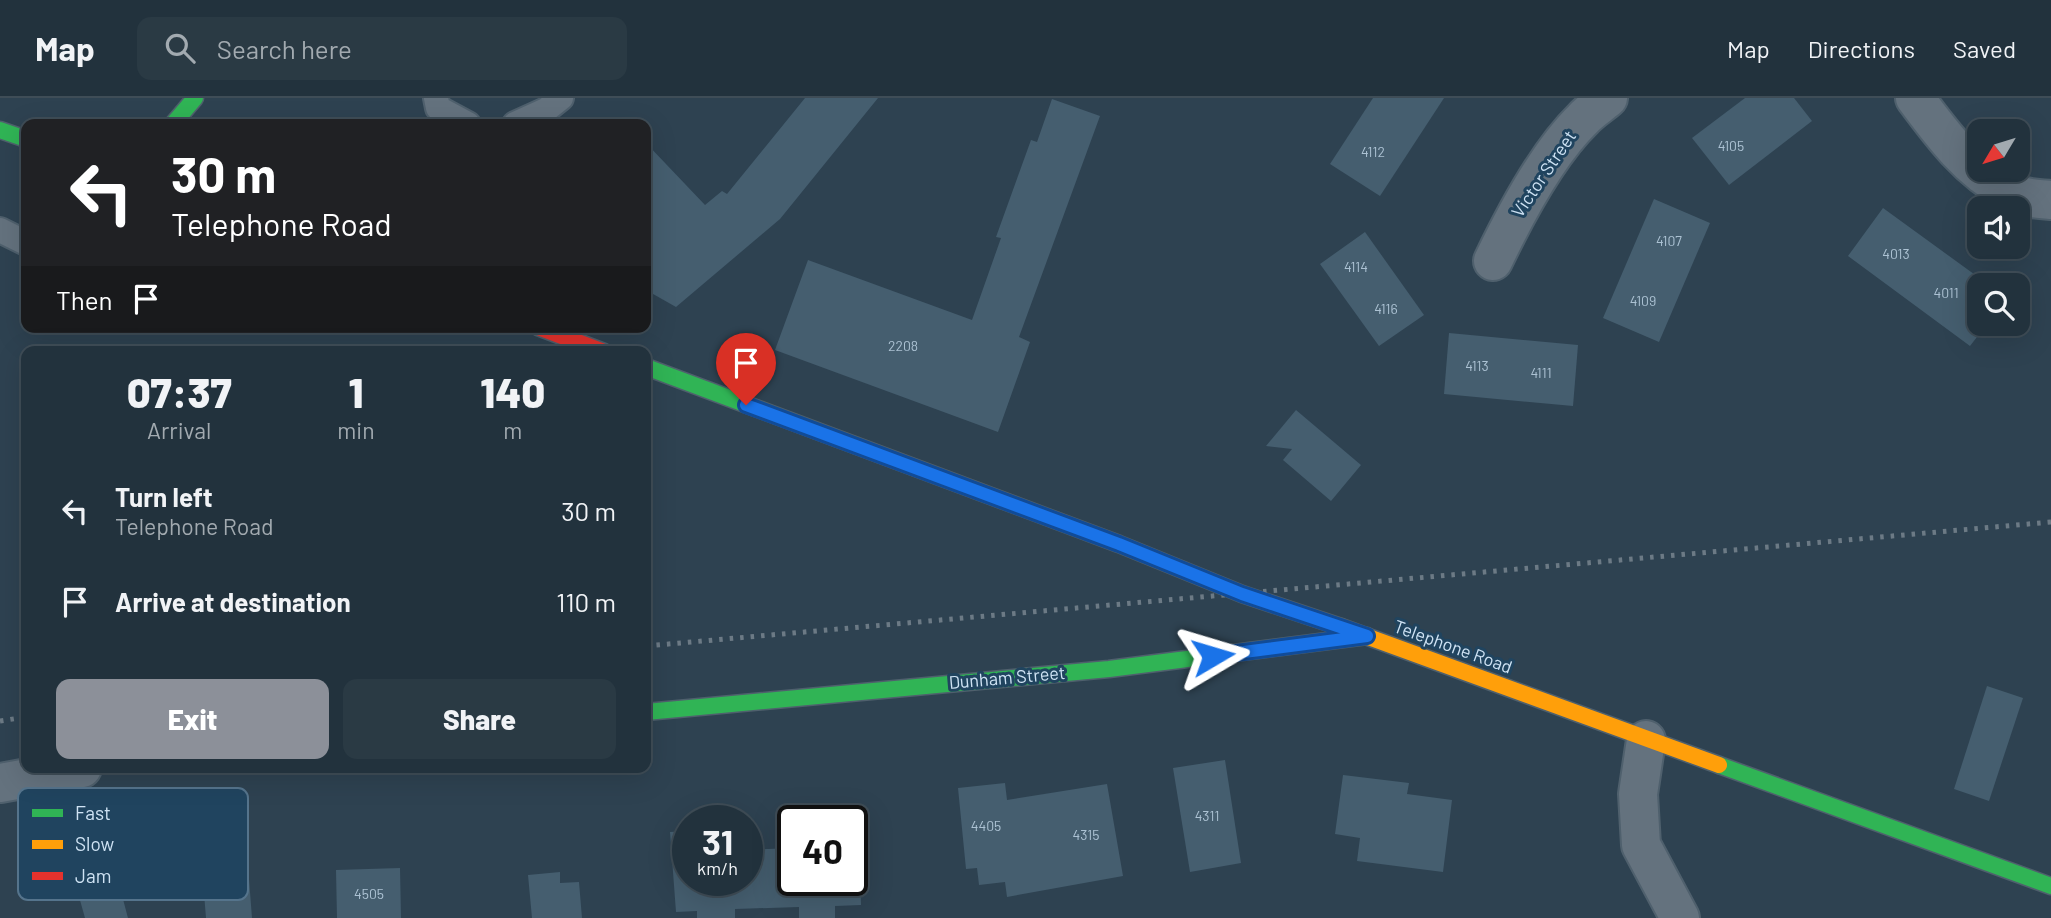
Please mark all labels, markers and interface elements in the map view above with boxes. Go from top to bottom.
search box [137,17,627,80]
text: Map [35,28,95,68]
icon: search [161,29,199,67]
text: Search here [217,33,352,64]
text: Map [1727,34,1770,63]
text: Directions [1808,34,1915,63]
text: Saved [1953,34,2016,63]
north arrow [1967,119,2030,182]
map controls [1967,119,2030,336]
street label: Victor Street [1506,126,1580,221]
house number: 4105 [1718,137,1744,154]
house number: 4112 [1361,143,1385,160]
text: 30 m [171,144,276,203]
icon: left [56,147,147,238]
button: sound [1967,196,2030,259]
text: Telephone Road [171,204,392,242]
house number: 4107 [1656,232,1682,249]
house number: 4013 [1882,245,1910,262]
house number: 4114 [1344,258,1368,275]
button: search [1967,273,2030,336]
icon: arrive [127,280,165,318]
text: Then [56,284,113,315]
house number: 4011 [1933,284,1959,301]
house number: 4109 [1630,292,1656,309]
house number: 4116 [1374,300,1398,317]
pin [716,333,776,405]
house number: 2208 [888,337,918,354]
icon: arrive [727,344,765,382]
house number: 4113 [1465,357,1489,374]
house number: 4111 [1530,364,1552,381]
text: 07:37 [127,366,232,416]
text: 1 [348,366,363,416]
text: 140 [480,366,545,416]
text: Arrival [147,416,211,444]
text: min [337,416,375,444]
text: m [503,416,522,444]
text: Turn left [115,481,213,512]
icon: left [56,492,94,530]
text: 30 m [561,495,616,526]
text: Telephone Road [115,512,274,540]
icon: arrive [56,583,94,621]
text: Arrive at destination [115,586,351,617]
text: 110 m [556,586,616,617]
street label: Telephone Road [1391,614,1515,678]
position arrow [1176,619,1250,693]
street label: Dunham Street [948,661,1066,693]
button: Exit [56,679,329,759]
button: Share [343,679,616,759]
legend [18,788,248,900]
text: Fast [75,801,111,824]
speed limit sign: 40 [777,805,868,896]
house number: 4311 [1195,807,1219,824]
house number: 4405 [971,817,1001,834]
text: 31 [702,820,733,862]
house number: 4315 [1073,826,1099,843]
text: Slow [75,832,114,855]
text: km/h [697,857,738,879]
text: Jam [75,864,111,887]
house number: 4505 [354,885,384,902]

